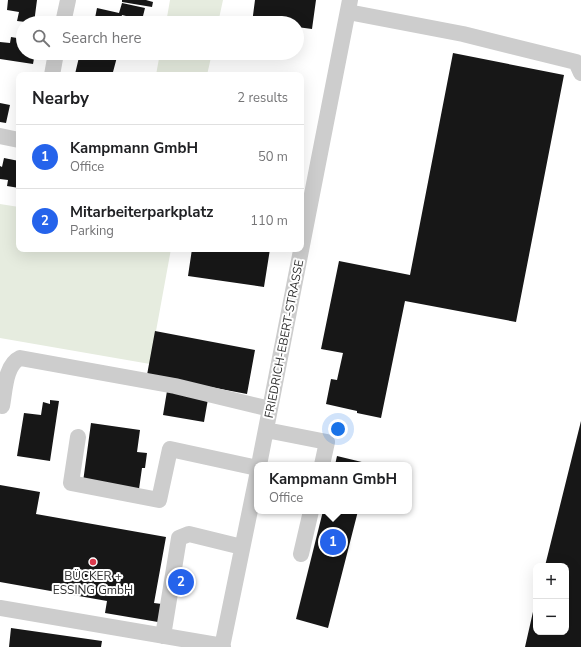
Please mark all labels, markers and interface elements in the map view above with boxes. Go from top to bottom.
search box [16,16,304,60]
icon: search [30,27,52,49]
text: Search here [62,28,142,48]
text: Nearby [32,87,89,110]
text: 2 results [237,89,288,107]
text: Kampmann GmbH [70,138,198,158]
text: 1 [41,148,49,166]
text: 50 m [258,148,288,166]
text: Office [70,158,104,176]
text: Mitarbeiterparkplatz [70,202,213,222]
text: 2 [41,212,49,230]
text: 110 m [250,212,288,230]
text: Parking [70,222,114,240]
street label: FRIEDRICH-EBERT-STRASSE [261,258,307,420]
your location [328,419,348,439]
popup [254,462,412,514]
text: Kampmann GmbH [269,469,397,489]
text: Office [269,489,303,507]
pin: 1 [320,527,346,557]
marker: BÜCKER + ESSING GmbH [88,557,98,567]
map controls [533,563,569,635]
button: + [533,563,569,599]
pin: 2 [168,567,194,597]
place label: BÜCKER + ESSING GmbH [53,568,133,598]
button: − [533,599,569,635]

